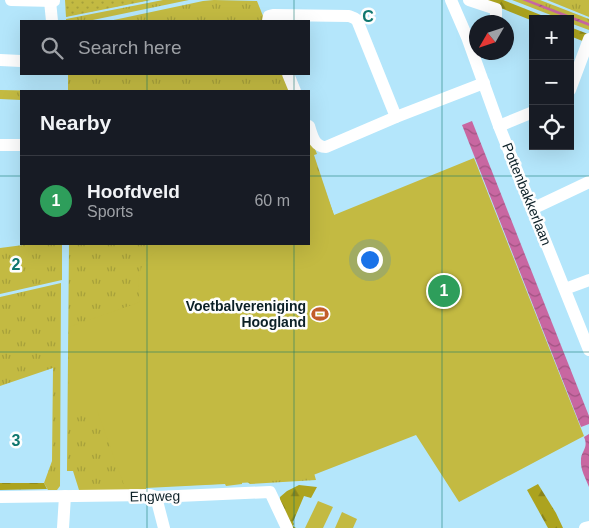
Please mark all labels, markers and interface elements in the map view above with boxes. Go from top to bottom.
text: C [362,8,374,25]
north arrow [469,15,514,60]
map controls [529,15,574,150]
button: + [529,15,574,60]
search box [20,20,310,75]
icon: search [38,34,66,62]
text: Search here [78,37,182,58]
button: − [529,60,574,105]
button: locate [529,105,574,150]
text: Nearby [40,111,111,134]
street label: Pottenbakkerlaan [499,140,555,248]
text: Hoofdveld [87,181,180,202]
text: 1 [52,192,60,209]
text: 60 m [254,192,290,209]
text: Sports [87,203,133,220]
your location [357,247,383,273]
text: 2 [12,256,21,273]
pin: 1 [428,272,460,310]
place label: Voetbalvereniging Hoogland [186,298,306,330]
sports icon: Voetbalvereniging Hoogland [310,304,330,324]
text: 3 [12,432,21,449]
street label: Engweg [130,488,180,504]

